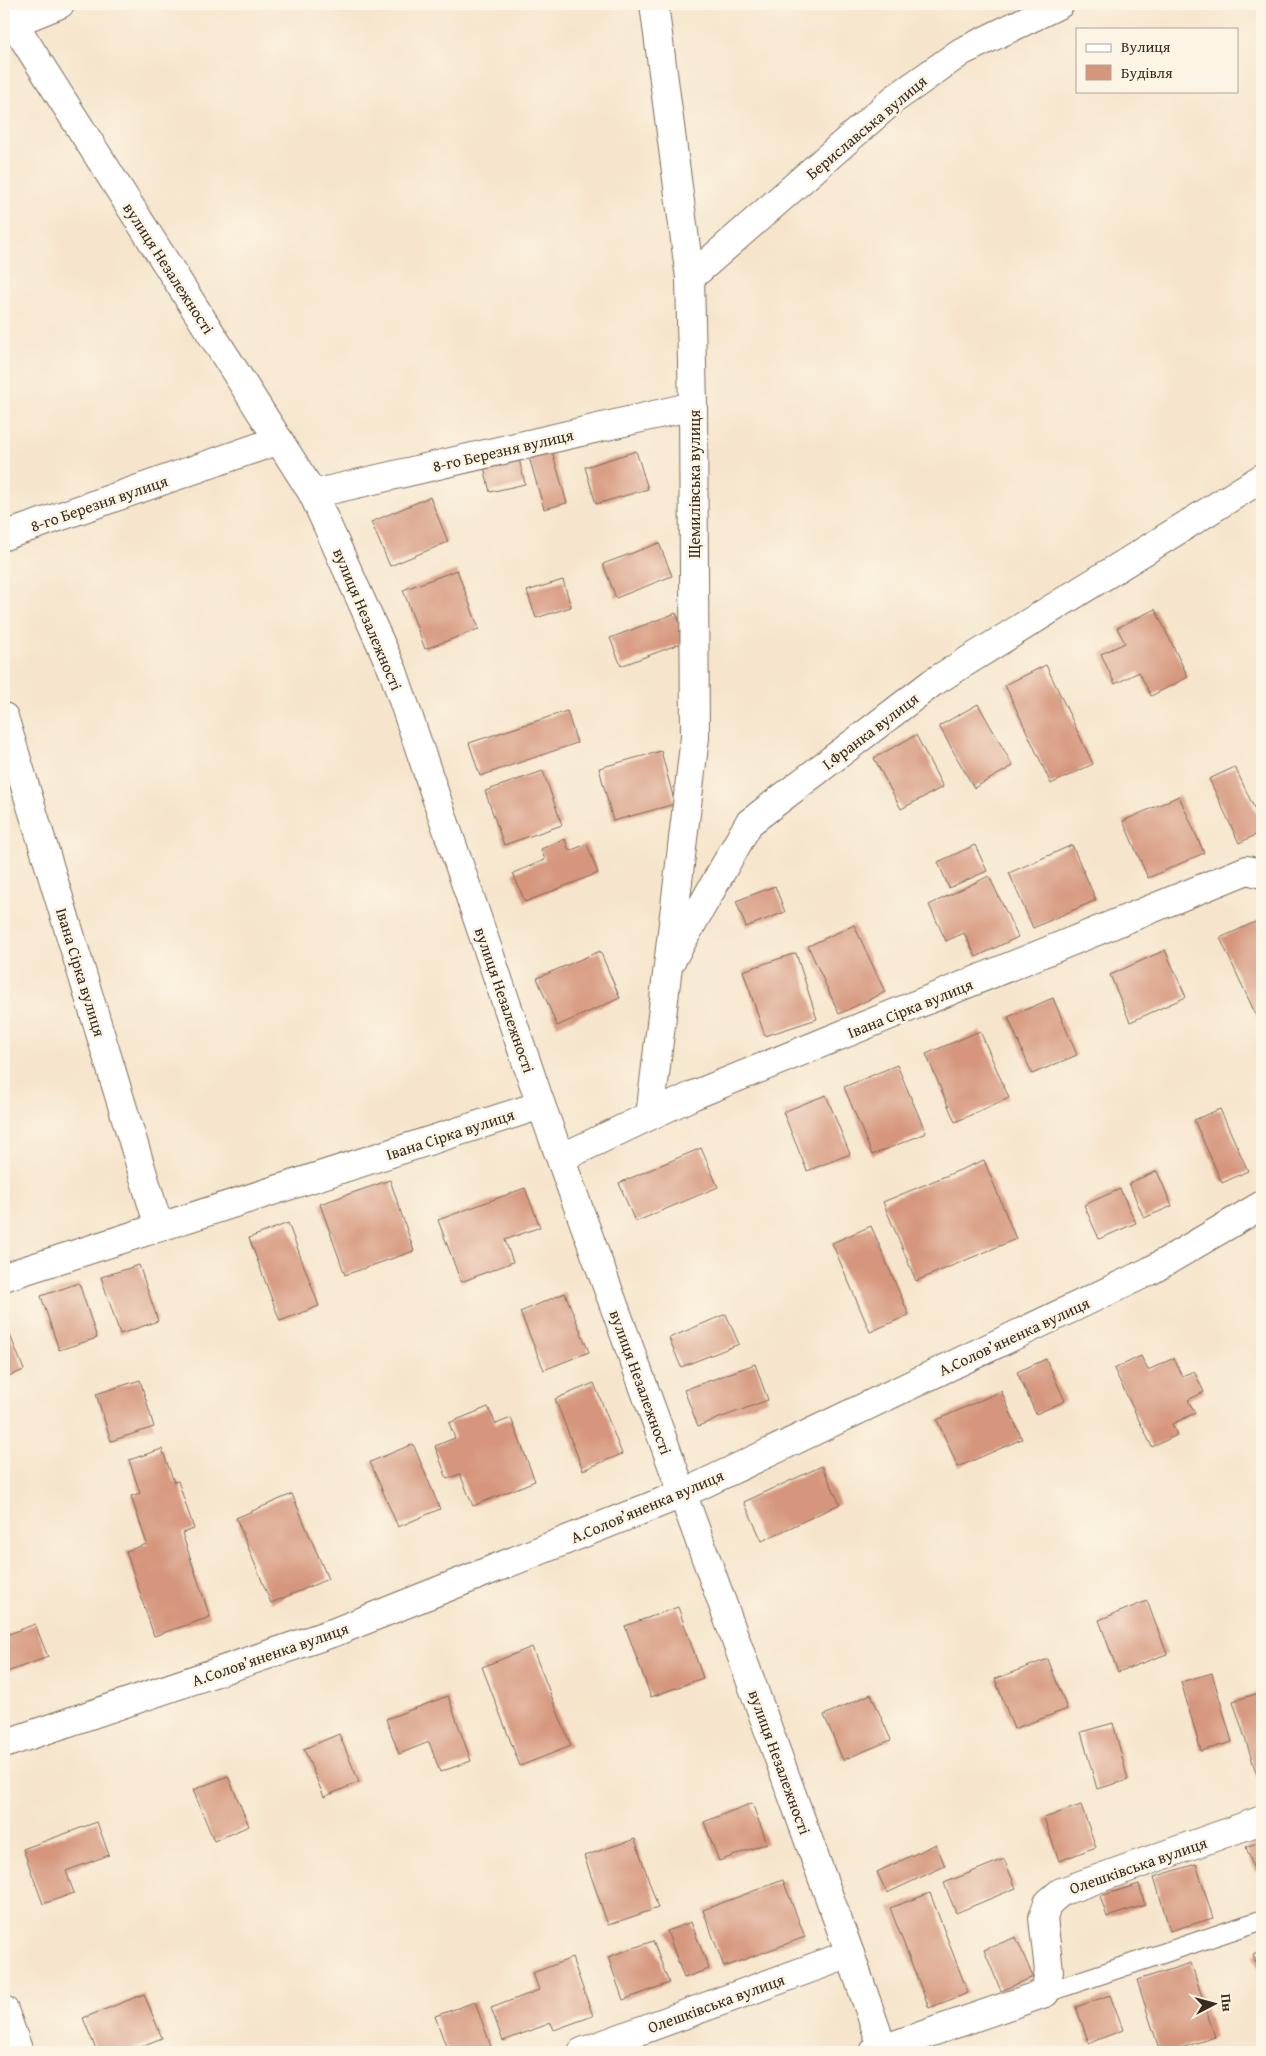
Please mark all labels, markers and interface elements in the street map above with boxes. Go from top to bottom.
legend [1076,28,1238,92]
text: Вулиця [1121,36,1171,57]
text: Будівля [1121,62,1173,83]
street label: Бериславська вулиця [800,69,932,185]
street label: вулиця Незалежності [117,198,221,339]
street label: Щемилівська вулиця [682,410,706,558]
street label: 8-го Березня вулиця [430,422,576,478]
street label: 8-го Березня вулиця [27,468,171,538]
street label: вулиця Незалежності [327,544,409,694]
street label: І.Франка вулиця [817,687,923,775]
street label: Івана Сірка вулиця [50,905,112,1039]
street label: вулиця Незалежності [469,924,541,1076]
street label: Івана Сірка вулиця [844,972,976,1044]
street label: Івана Сірка вулиця [383,1102,517,1166]
street label: А.Солов’яненка вулиця [935,1290,1093,1382]
street label: вулиця Незалежності [604,1306,679,1458]
street label: А.Солов’яненка вулиця [567,1463,727,1549]
street label: А.Солов’яненка вулиця [188,1616,352,1692]
street label: вулиця Незалежності [743,1686,818,1838]
street label: Олешківська вулиця [1066,1830,1210,1900]
street label: Олешківська вулиця [644,1967,788,2039]
north arrow [1188,1978,1238,2028]
text: Пн [1216,1993,1238,2013]

